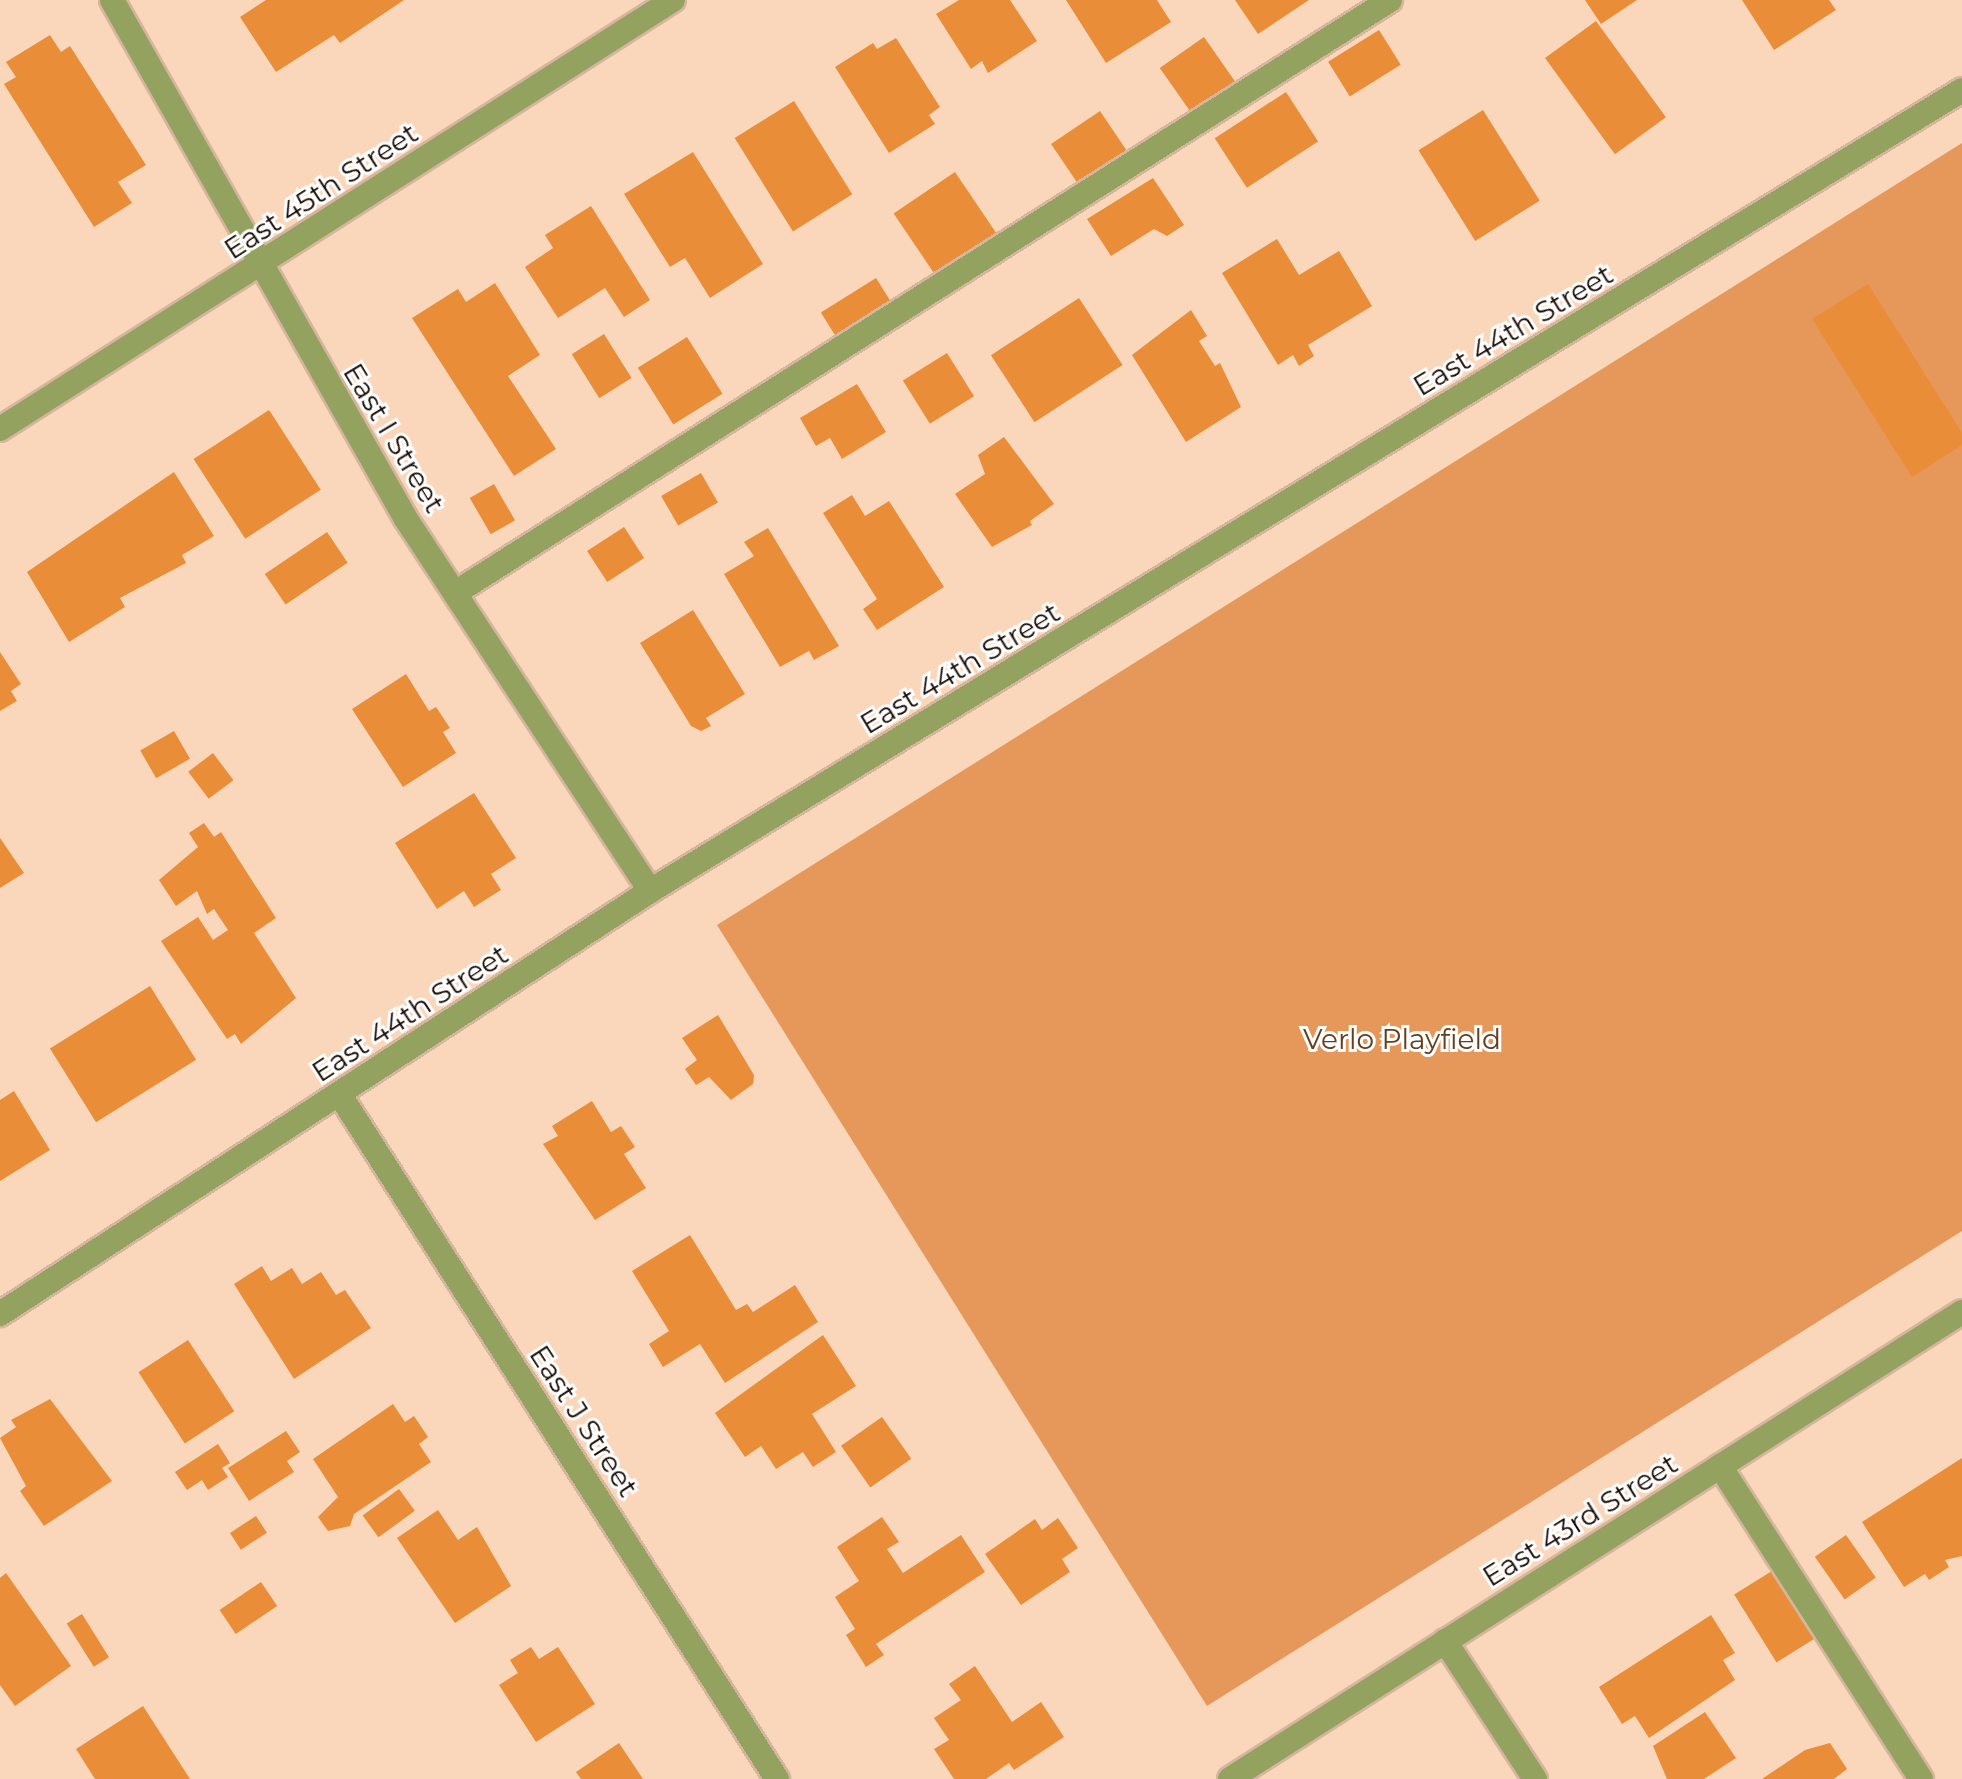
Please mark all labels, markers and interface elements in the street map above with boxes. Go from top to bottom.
street label: East 45th Street [218,116,424,266]
street label: East 44th Street [1407,257,1619,403]
street label: East I Street [336,357,452,519]
street label: East 44th Street [854,595,1066,741]
street label: East 44th Street [306,937,514,1089]
park label: Verlo Playfield [1303,1022,1501,1056]
street label: East J Street [523,1339,645,1503]
street label: East 43rd Street [1476,1447,1684,1593]

